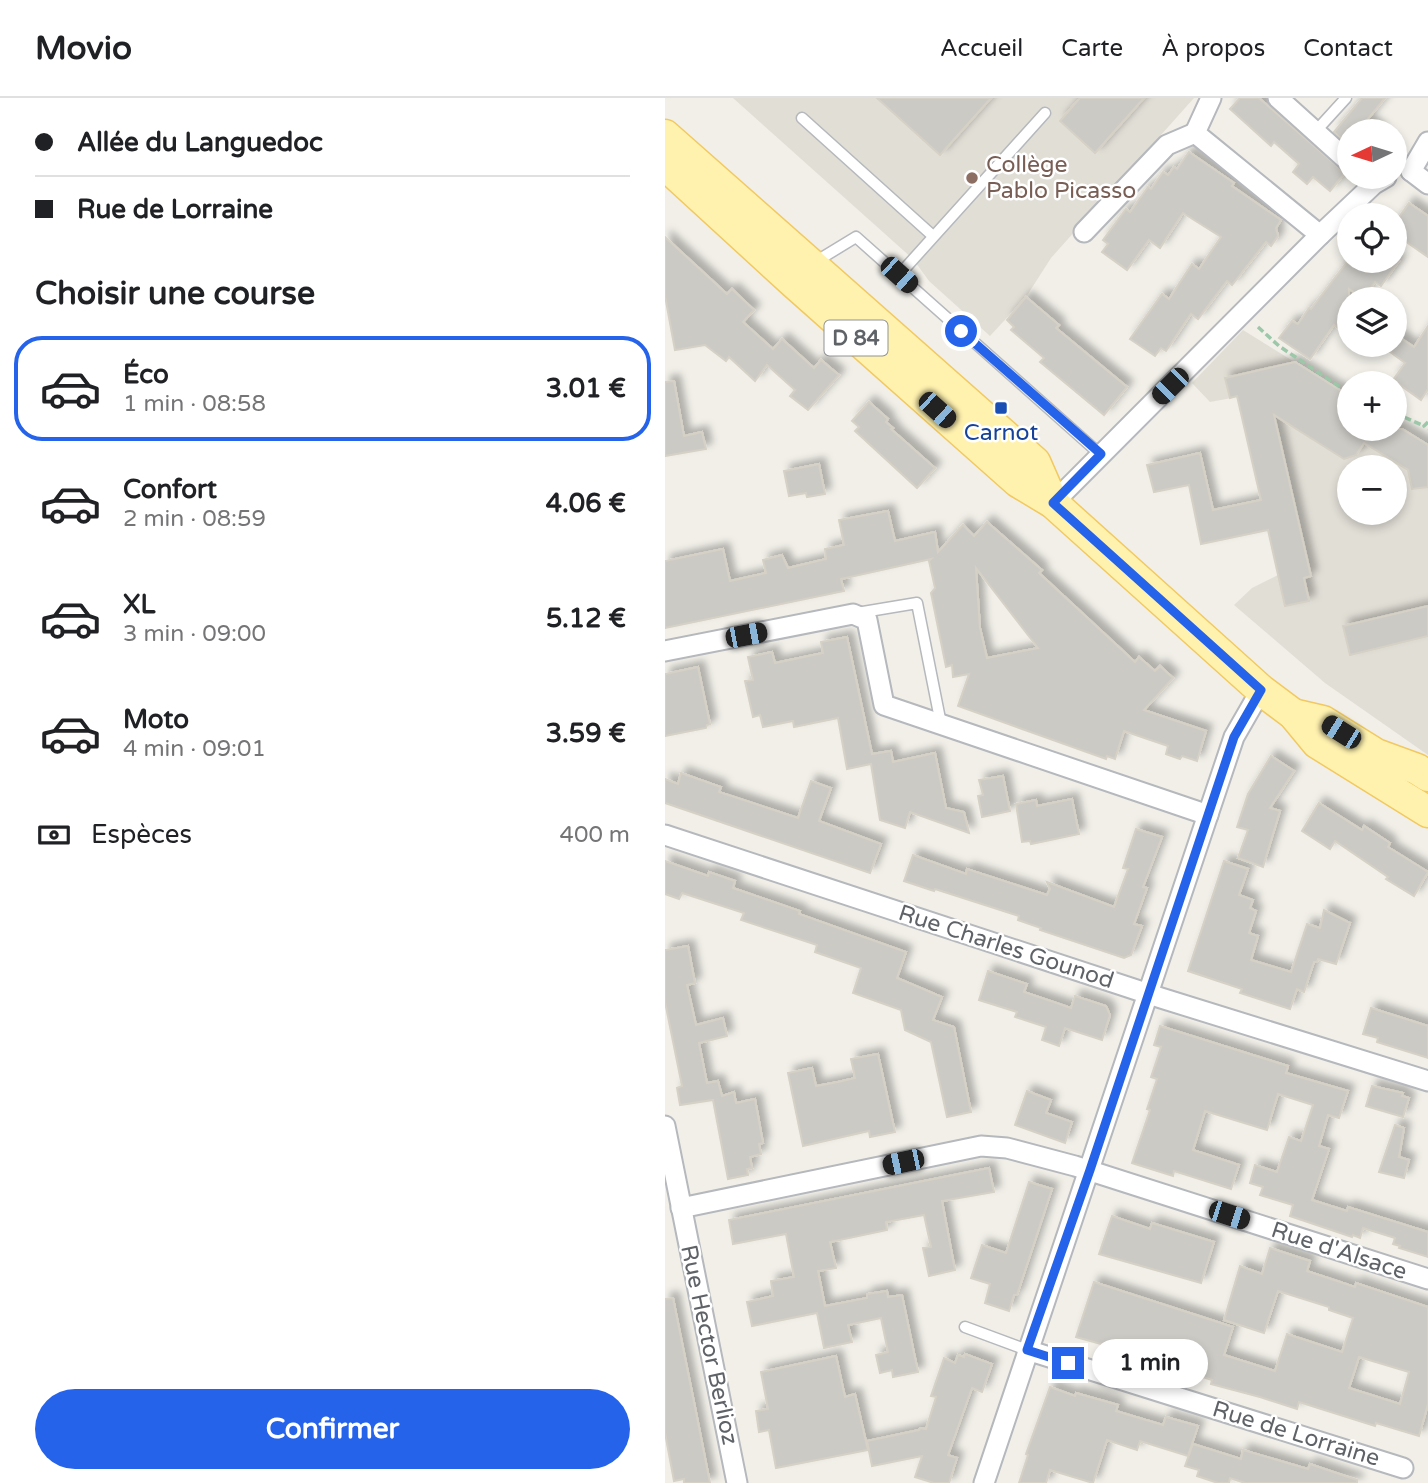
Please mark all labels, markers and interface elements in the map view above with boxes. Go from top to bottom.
text: Movio [35,29,132,68]
text: Accueil [940,34,1023,63]
text: Carte [1061,34,1123,63]
text: À propos [1161,34,1265,63]
text: Contact [1303,34,1393,63]
north arrow [1337,119,1407,189]
map controls [1337,119,1407,525]
text: Allée du Languedoc [77,127,323,158]
place label: Collège Pablo Picasso [986,151,1136,205]
marker: Collège Pablo Picasso [964,170,980,186]
text: Rue de Lorraine [77,194,273,225]
button: locate [1337,203,1407,273]
car [877,253,922,297]
text: Choisir une course [35,275,315,313]
button: layers [1337,287,1407,357]
route start [945,315,977,347]
road number: D 84 [825,320,887,356]
icon: car [39,357,102,420]
text: Éco [123,359,169,390]
car [1148,364,1193,408]
button: + [1337,371,1407,441]
text: 3.01 € [546,373,626,404]
car [915,388,960,432]
text: 1 min · 08:58 [123,390,266,418]
marker: Carnot [993,400,1009,416]
place label: Carnot [964,419,1038,447]
button: − [1337,455,1407,525]
icon: car [39,472,102,535]
text: Confort [123,474,217,505]
text: 4.06 € [546,488,626,519]
text: 2 min · 08:59 [123,505,266,533]
icon: car [39,587,102,650]
text: XL [123,589,155,620]
text: 5.12 € [546,603,626,634]
text: 3 min · 09:00 [123,620,266,648]
car [724,621,769,649]
icon: car [39,702,102,765]
text: Moto [123,704,189,735]
car [1318,712,1365,752]
text: 3.59 € [546,718,626,749]
text: 4 min · 09:01 [123,735,266,763]
icon: cash [35,816,73,854]
text: Espèces [91,819,192,850]
text: 400 m [560,821,630,849]
street label: Rue Charles Gounod [895,899,1117,995]
car [881,1147,926,1177]
car [1206,1199,1253,1231]
street label: Rue d'Alsace [1268,1216,1410,1286]
street label: Rue Hector Berlioz [674,1242,744,1448]
callout: 1 min [1093,1338,1208,1388]
route end [1052,1347,1084,1379]
text: 1 min [1119,1349,1181,1377]
button: Confirmer [35,1389,630,1469]
street label: Rue de Lorraine [1209,1395,1383,1473]

